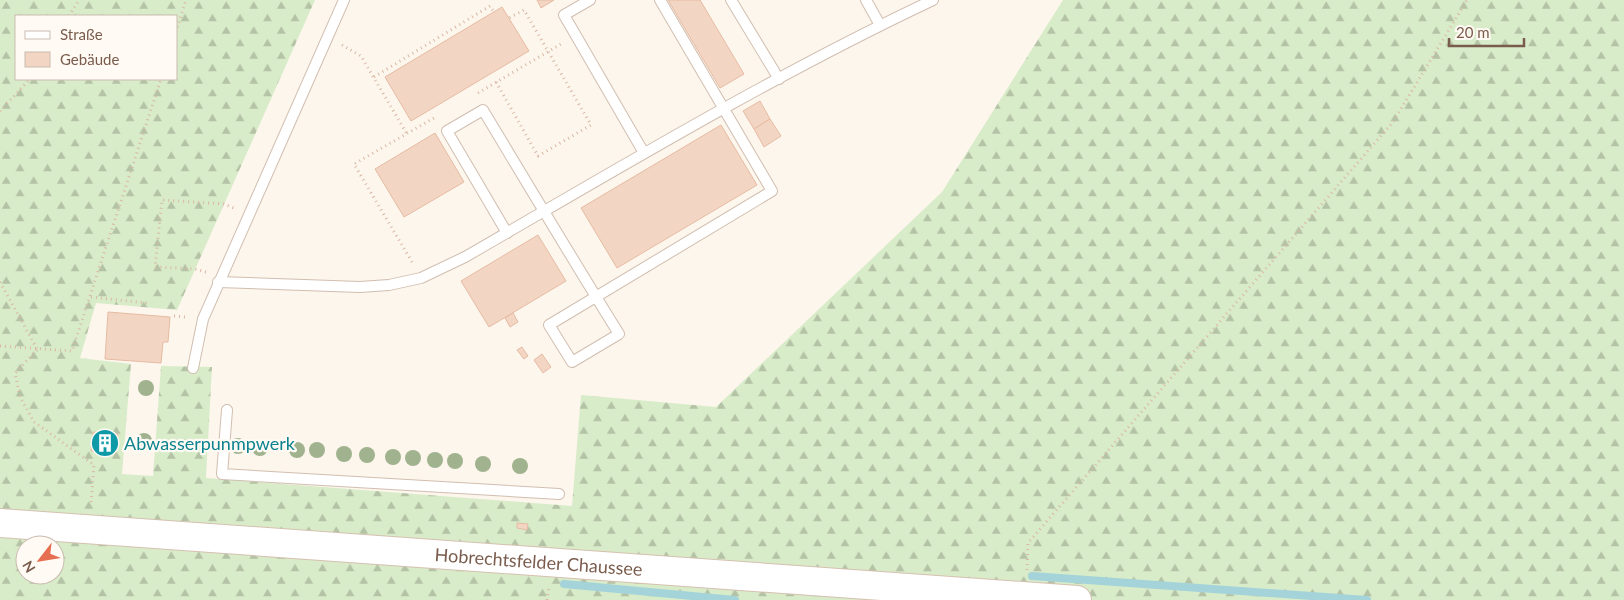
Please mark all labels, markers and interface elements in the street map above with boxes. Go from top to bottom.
legend [15,15,178,80]
scale bar [1449,15,1524,47]
text: 20 m [1456,23,1490,41]
text: Straße [60,25,103,43]
text: Gebäude [60,50,119,68]
building icon: Abwasserpunmpwerk [90,428,120,458]
place label: Abwasserpunmpwerk [124,432,296,454]
north arrow [15,535,65,585]
street label: Hobrechtsfelder Chaussee [434,543,643,580]
text: N [18,558,38,576]

